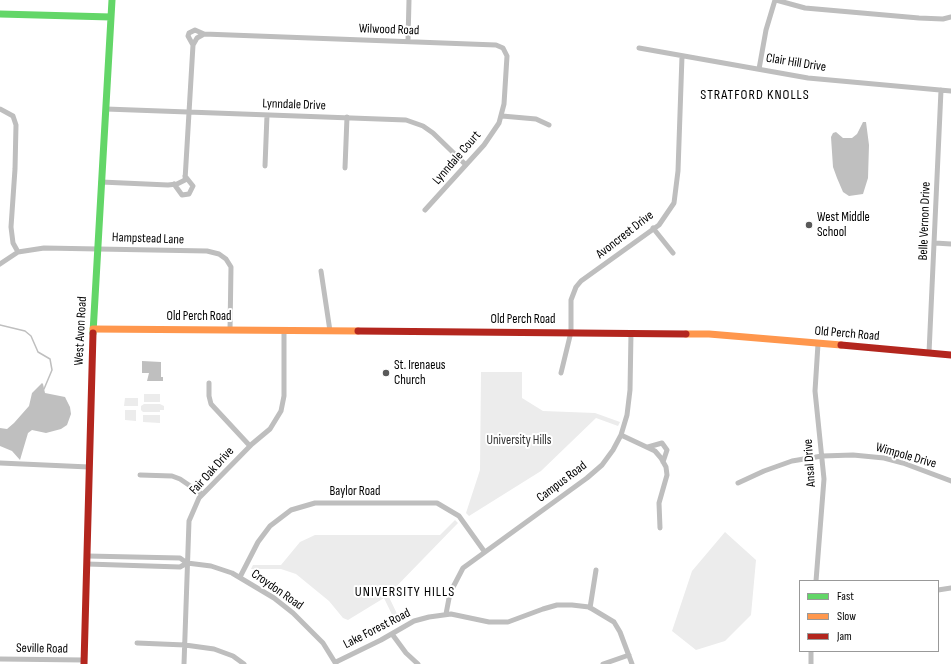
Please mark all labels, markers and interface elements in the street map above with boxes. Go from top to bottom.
street label: Wilwood Road [359,21,419,39]
street label: Clair Hill Drive [765,51,827,75]
district label: STRATFORD KNOLLS [700,87,810,103]
street label: Lynndale Drive [262,96,326,114]
street label: Lynndale Court [430,128,484,188]
street label: Belle Vernon Drive [916,181,934,261]
street label: Avoncrest Drive [593,208,657,262]
place label: West Middle School [817,210,870,241]
marker: West Middle School [804,220,814,230]
street label: Hampstead Lane [112,230,184,248]
street label: West Avon Road [71,296,91,366]
street label: Old Perch Road [166,309,232,325]
street label: Old Perch Road [490,312,556,328]
street label: Old Perch Road [814,323,880,345]
place label: St. Irenaeus Church [394,358,445,389]
marker: St. Irenaeus Church [381,368,391,378]
park label: University Hills [487,433,551,449]
street label: Ansal Drive [801,438,819,488]
street label: Wimpole Drive [874,440,938,472]
street label: Fair Oak Drive [186,444,238,498]
street label: Campus Road [534,458,590,506]
street label: Baylor Road [329,484,381,500]
street label: Croydon Road [248,566,306,614]
legend [799,580,939,652]
district label: UNIVERSITY HILLS [355,584,455,600]
text: Fast [837,589,854,604]
street label: Lake Forest Road [341,605,413,653]
text: Slow [837,609,856,624]
text: Jam [837,629,852,644]
street label: Seville Road [16,641,68,657]

